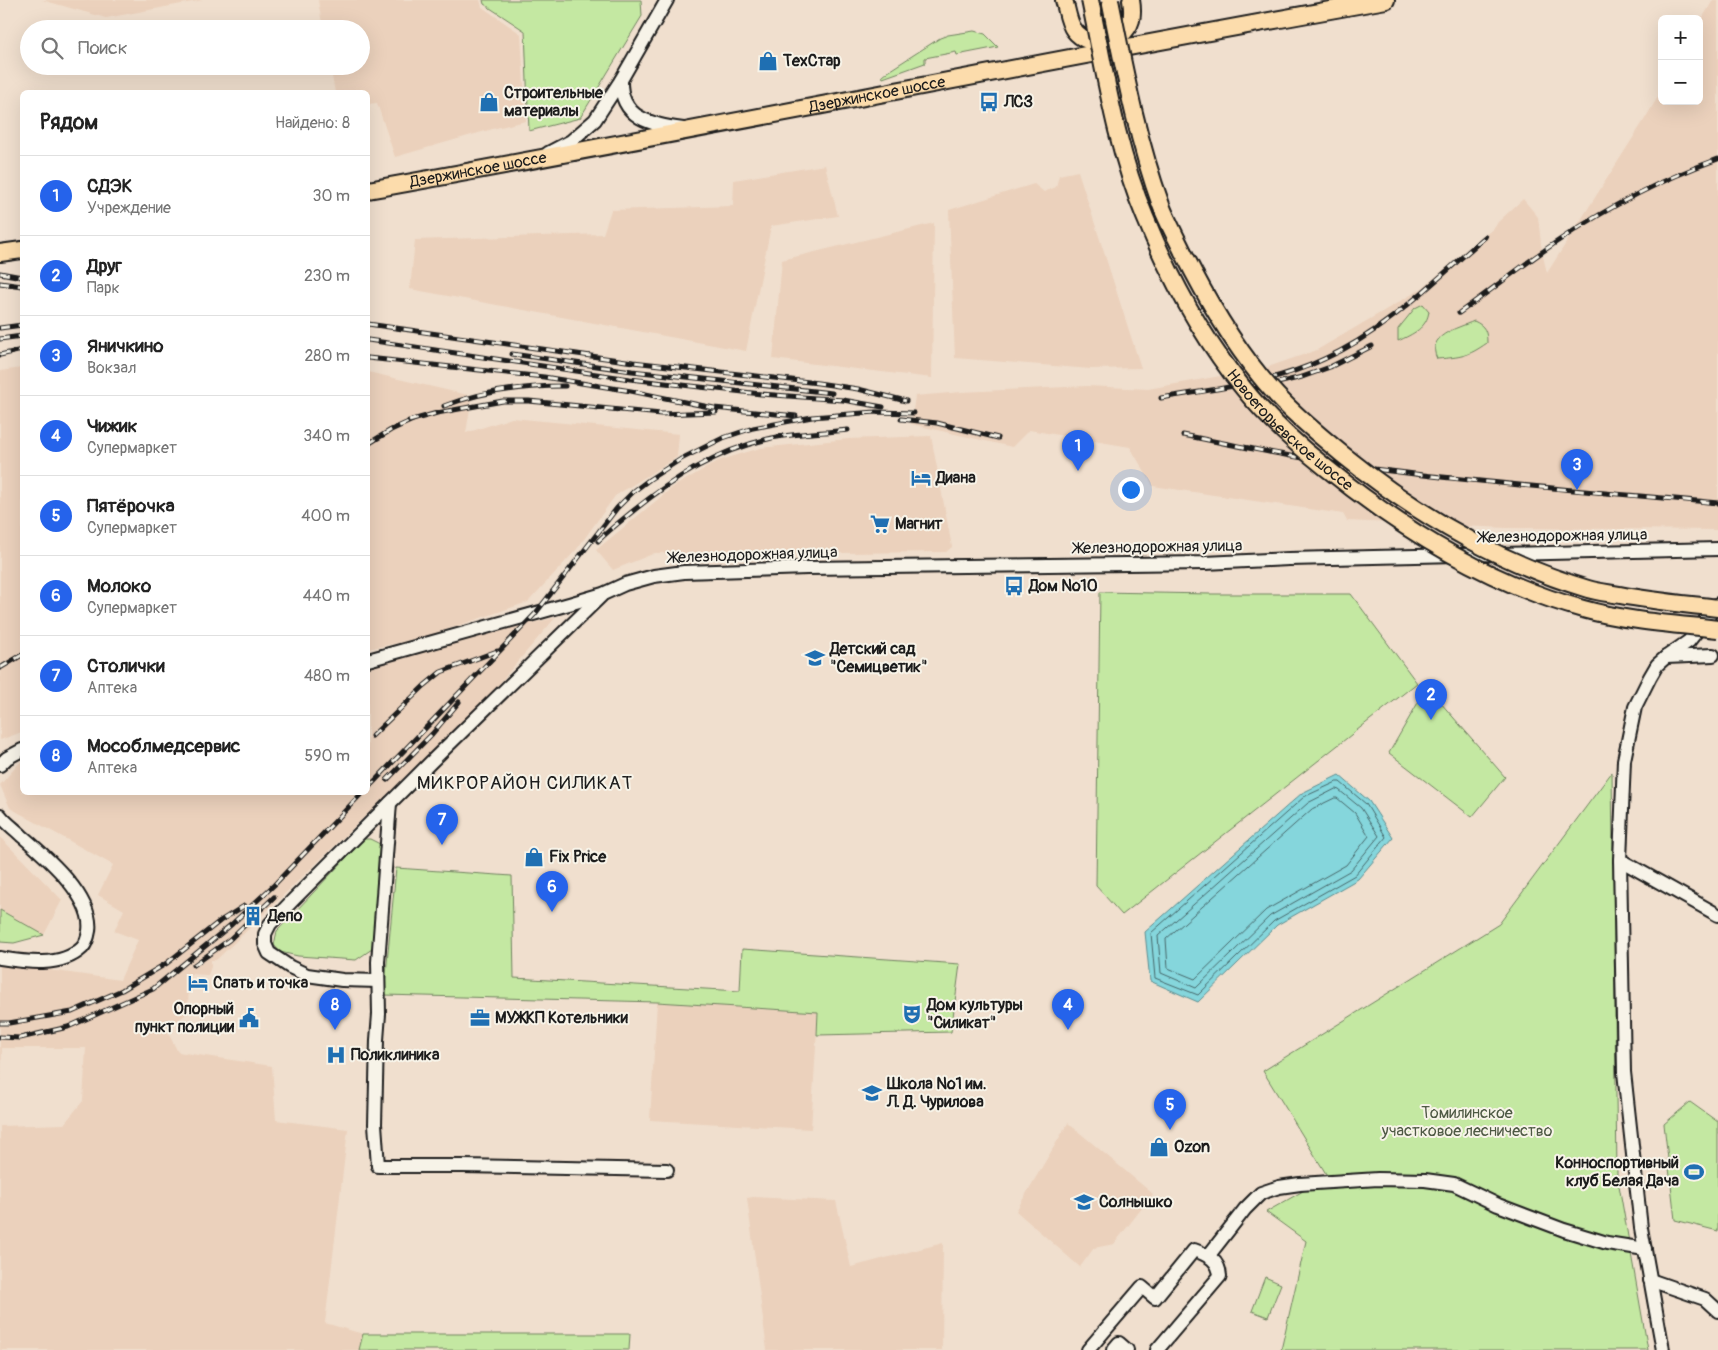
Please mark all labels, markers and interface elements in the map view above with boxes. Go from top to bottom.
map controls [1658,15,1703,105]
button: + [1658,15,1703,60]
search box [20,20,370,75]
icon: search [38,34,66,62]
text: Поиск [78,36,128,60]
shop icon: ТехСтар [757,50,779,72]
place label: ТехСтар [782,51,841,71]
button: − [1658,60,1703,105]
street label: Дзержинское шоссе [806,72,947,118]
place label: Строительные материалы [504,83,604,121]
shop icon: Строительные материалы [478,91,500,113]
bus stop icon: ЛСЗ [978,91,1000,113]
place label: ЛСЗ [1003,92,1033,112]
text: Рядом [40,109,98,136]
text: Найдено: 8 [275,113,350,133]
street label: Дзержинское шоссе [407,147,548,192]
text: СДЭК [87,174,132,198]
text: 1 [53,186,59,206]
text: 30 m [312,186,350,206]
text: Учреждение [87,198,171,218]
text: Друг [87,254,122,278]
text: 2 [52,266,60,286]
text: 230 m [304,266,350,286]
text: Парк [87,278,120,298]
text: Яничкино [87,334,163,358]
text: 3 [52,346,60,366]
text: 280 m [304,346,350,366]
text: Вокзал [87,358,136,378]
street label: Новоегорьевское шоссе [1222,365,1357,495]
text: Чижик [87,414,137,438]
text: 4 [51,426,61,446]
text: 340 m [303,426,350,446]
pin: 1 [1062,430,1094,471]
text: Супермаркет [87,438,177,458]
pin: 3 [1561,449,1593,490]
hotel icon: Диана [910,467,932,489]
place label: Диана [935,468,976,488]
your location [1118,477,1144,503]
text: Пятёрочка [87,494,175,518]
text: 5 [52,506,60,526]
text: 400 m [301,506,350,526]
supermarket icon: Магнит [869,513,891,535]
place label: Магнит [895,514,944,534]
text: Супермаркет [87,518,177,538]
street label: Железнодорожная улица [1475,525,1648,548]
street label: Железнодорожная улица [1070,536,1243,559]
street label: Железнодорожная улица [665,542,838,568]
text: Молоко [87,574,151,598]
bus stop icon: Дом №10 [1003,575,1025,597]
place label: Дом №10 [1028,576,1098,596]
text: 6 [51,586,61,606]
text: 440 m [303,586,350,606]
text: Супермаркет [87,598,177,618]
place label: Детский сад "Семицветик" [829,639,928,677]
school or university icon: Детский сад "Семицветик" [804,647,826,669]
text: Столички [87,654,165,678]
text: 7 [52,666,60,686]
text: 480 m [304,666,350,686]
text: Аптека [87,678,137,698]
pin: 2 [1415,679,1447,720]
text: Мособлмедсервис [87,734,240,758]
text: 8 [52,746,60,766]
text: 590 m [304,746,350,766]
text: Аптека [87,758,137,778]
district label: МИКРОРАЙОН СИЛИКАТ [417,771,633,795]
pin: 7 [426,804,458,845]
shop icon: Fix Price [523,846,545,868]
place label: Fix Price [549,847,607,867]
pin: 6 [536,871,568,912]
building icon: Депо [242,905,264,927]
place label: Депо [267,906,303,926]
hotel icon: Спать и точка [187,972,209,994]
place label: Спать и точка [213,973,309,993]
pin: 8 [319,989,351,1030]
pin: 4 [1052,989,1084,1030]
place label: Дом культуры "Силикат" [926,995,1023,1033]
place label: Опорный пункт полиции [135,999,235,1037]
theatre icon: Дом культуры "Силикат" [901,1003,923,1025]
public building icon: Опорный пункт полиции [238,1007,260,1029]
office icon: МУЖКП Котельники [469,1007,491,1029]
place label: МУЖКП Котельники [495,1008,629,1028]
hospital icon: Поликлиника [325,1044,347,1066]
place label: Поликлиника [351,1045,440,1065]
place label: Школа №1 им. Л. Д. Чурилова [886,1074,987,1112]
school or university icon: Школа №1 им. Л. Д. Чурилова [861,1082,883,1104]
pin: 5 [1154,1089,1186,1130]
park label: Томилинское участковое лесничество [1381,1103,1553,1141]
shop icon: Ozon [1148,1136,1170,1158]
place label: Ozon [1174,1137,1210,1157]
place label: Конноспортивный клуб Белая Дача [1555,1153,1680,1191]
sports icon: Конноспортивный клуб Белая Дача [1683,1161,1705,1183]
school or university icon: Солнышко [1073,1191,1095,1213]
place label: Солнышко [1099,1192,1173,1212]

